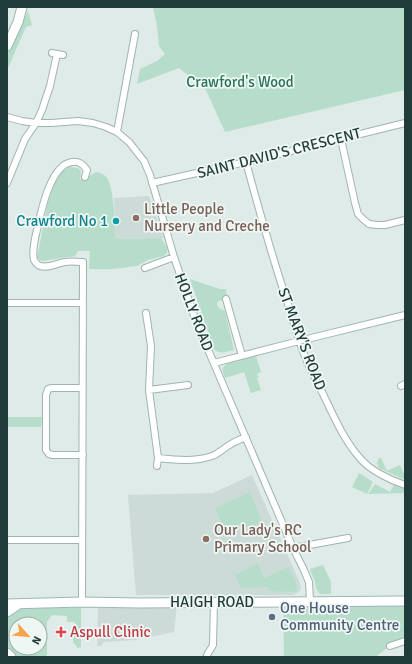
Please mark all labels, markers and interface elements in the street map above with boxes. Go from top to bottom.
park label: Crawford's Wood [186,73,294,91]
street label: SAINT DAVID'S CRESCENT [195,124,363,182]
place label: Little People Nursery and Creche [144,200,270,235]
place label: Crawford No 1 [16,212,108,230]
marker: Little People Nursery and Creche [131,213,141,223]
marker: Crawford No 1 [111,216,121,226]
street label: HOLLY ROAD [171,270,217,354]
street label: ST MARY'S ROAD [274,285,330,393]
place label: Our Lady's RC Primary School [214,521,311,556]
marker: Our Lady's RC Primary School [201,534,211,544]
street label: HAIGH ROAD [170,593,254,611]
place label: One House Community Centre [280,599,399,634]
marker: One House Community Centre [267,612,277,622]
north arrow [8,616,48,656]
place label: Aspull Clinic [70,623,151,641]
marker: Aspull Clinic [55,626,67,638]
text: N [29,634,44,647]

